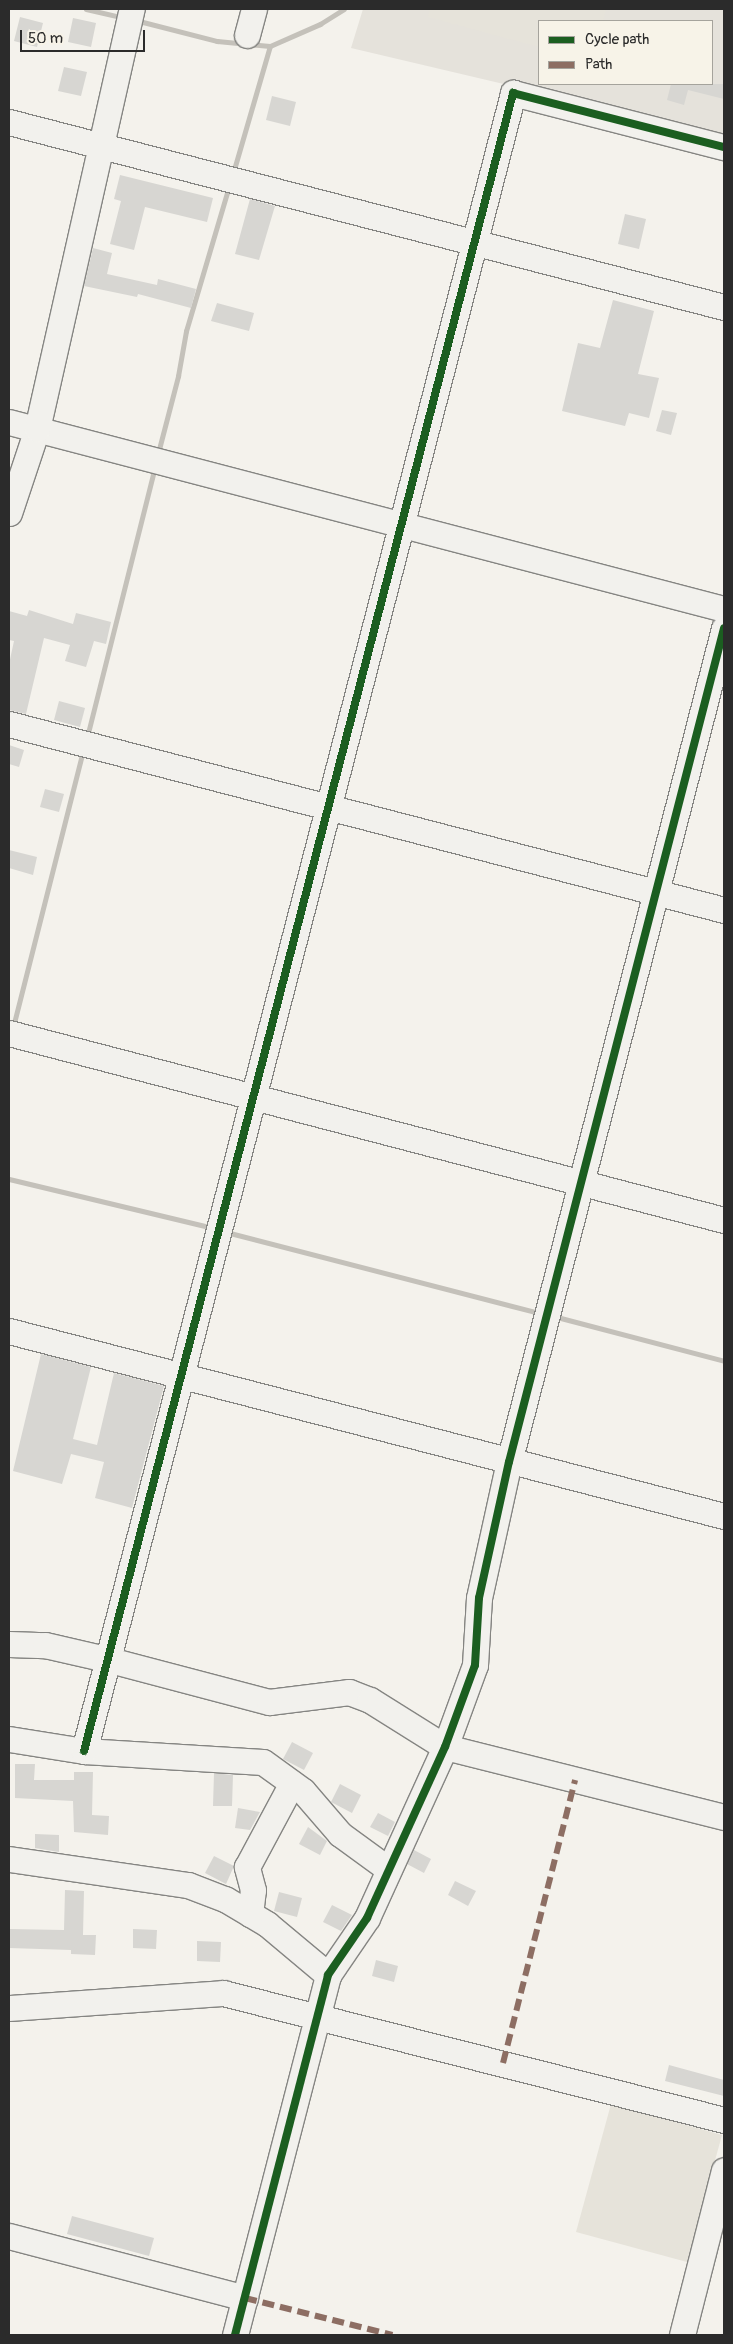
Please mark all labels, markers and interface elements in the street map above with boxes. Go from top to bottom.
scale bar [22,20,148,52]
legend [538,20,713,85]
text: 50 m [28,29,63,48]
text: Cycle path [585,30,649,49]
text: Path [585,55,612,74]

